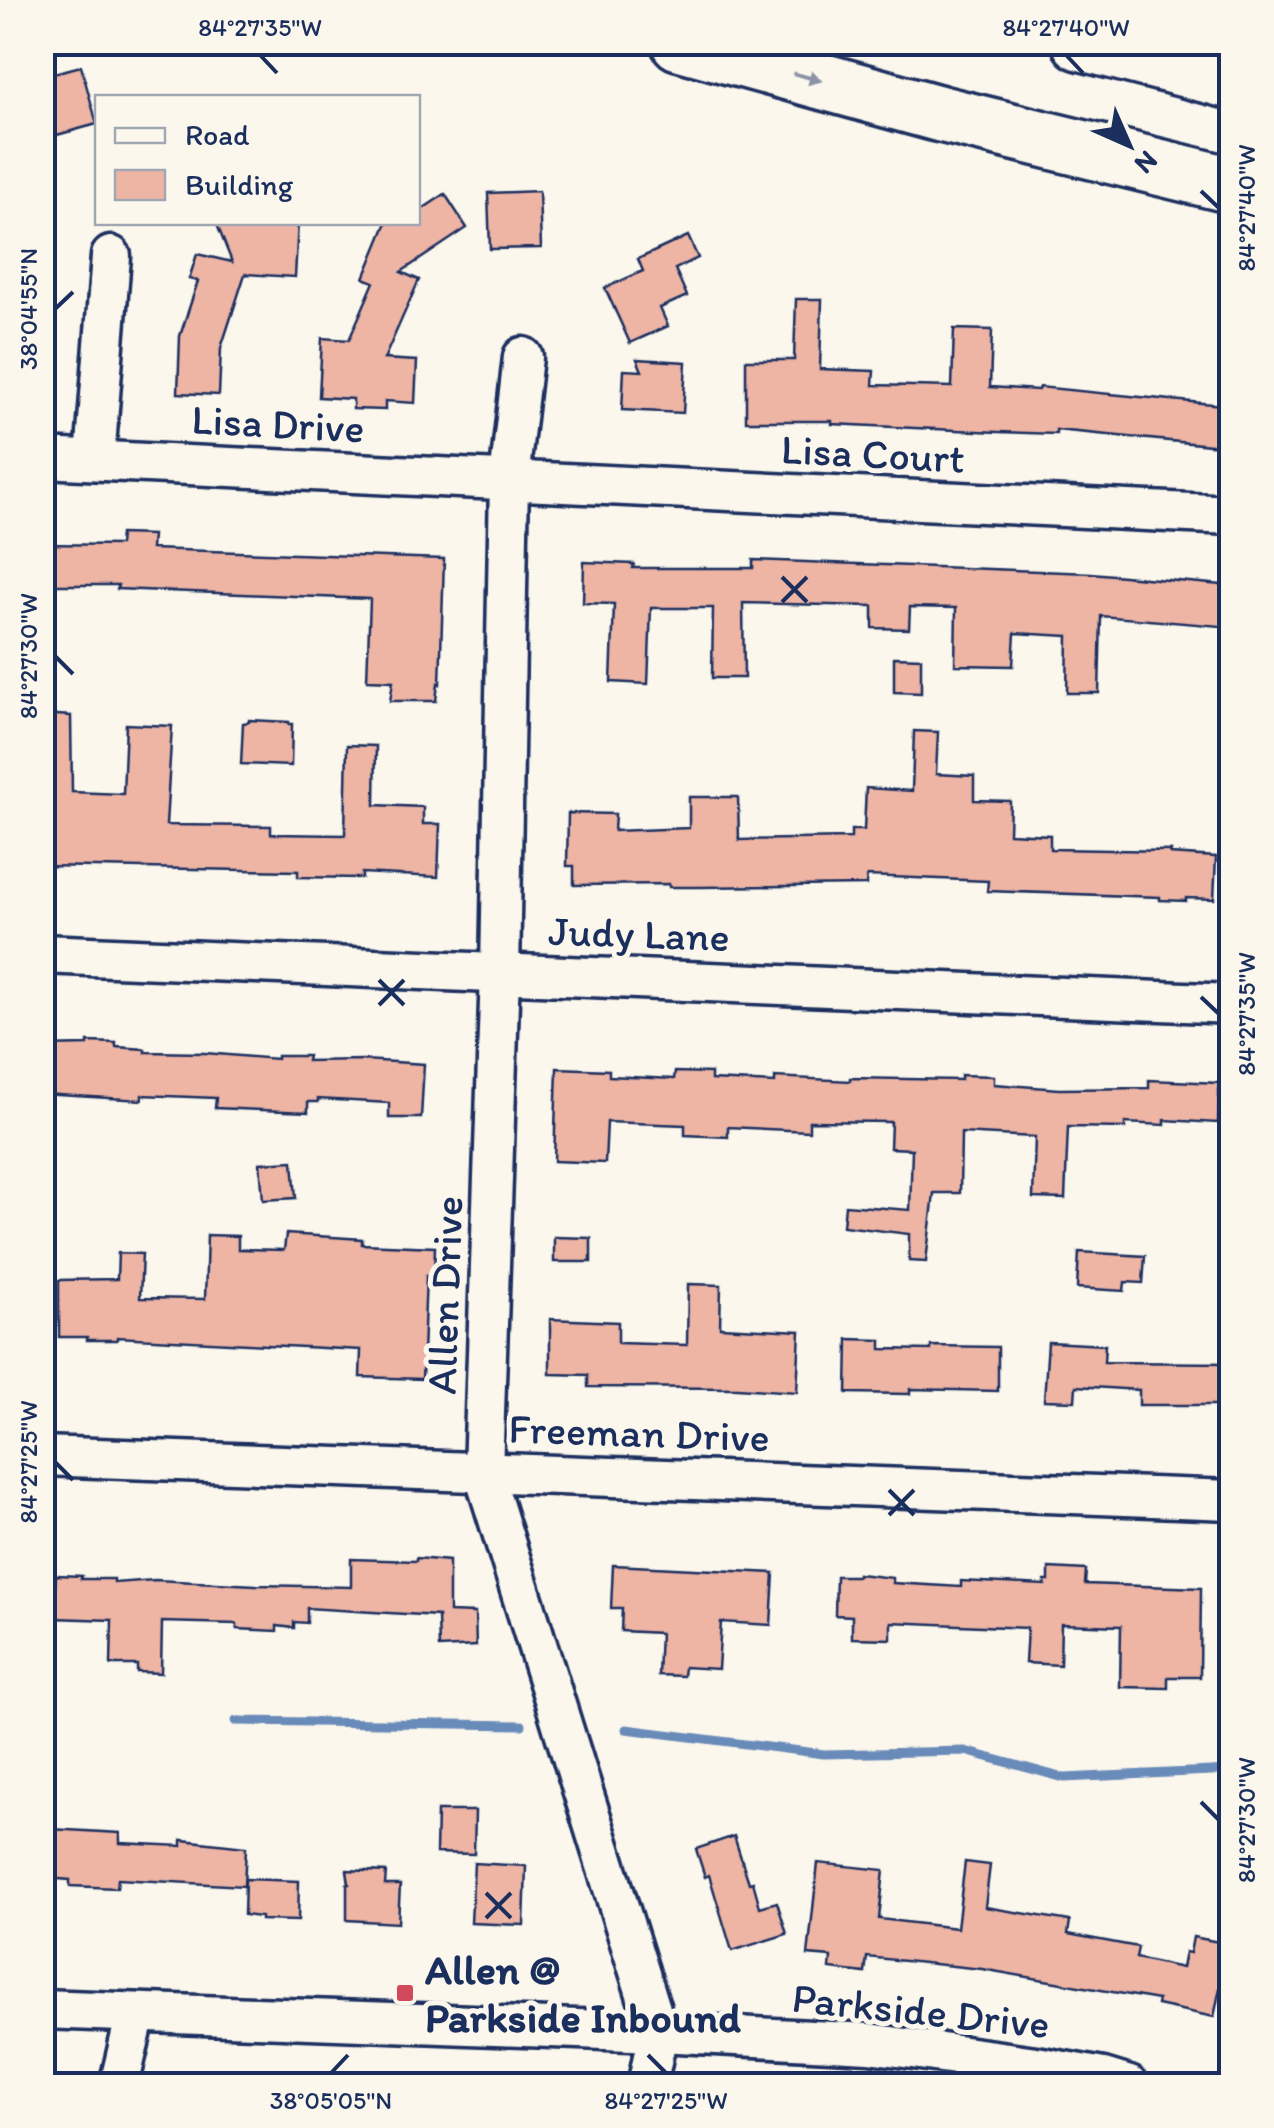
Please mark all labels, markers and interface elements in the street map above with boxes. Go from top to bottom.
text: 84°27'35"W [198,12,322,42]
text: 84°27'40"W [1002,12,1130,42]
one-way arrow [792,70,823,86]
legend [95,95,420,225]
north arrow [1079,95,1179,195]
text: Road [185,116,250,153]
text: N [1128,144,1165,181]
text: 84°27'40"W [1231,144,1261,272]
text: Building [185,166,294,203]
text: 38°04'55"N [13,248,43,370]
street label: Lisa Drive [190,393,366,454]
street label: Lisa Court [780,423,966,484]
text: 84°27'30"W [13,593,43,719]
street label: Judy Lane [547,905,731,962]
text: 84°27'35"W [1231,952,1261,1076]
street label: Allen Drive [416,1195,473,1395]
text: 84°27'25"W [13,1400,43,1524]
street label: Freeman Drive [508,1402,770,1463]
text: 84°27'30"W [1231,1757,1261,1883]
place label: Allen @ Parkside Inbound [425,1944,741,2043]
street label: Parkside Drive [790,1972,1052,2049]
marker: Allen @ Parkside Inbound [394,1982,416,2004]
text: 38°05'05"N [270,2085,392,2115]
text: 84°27'25"W [604,2085,728,2115]

